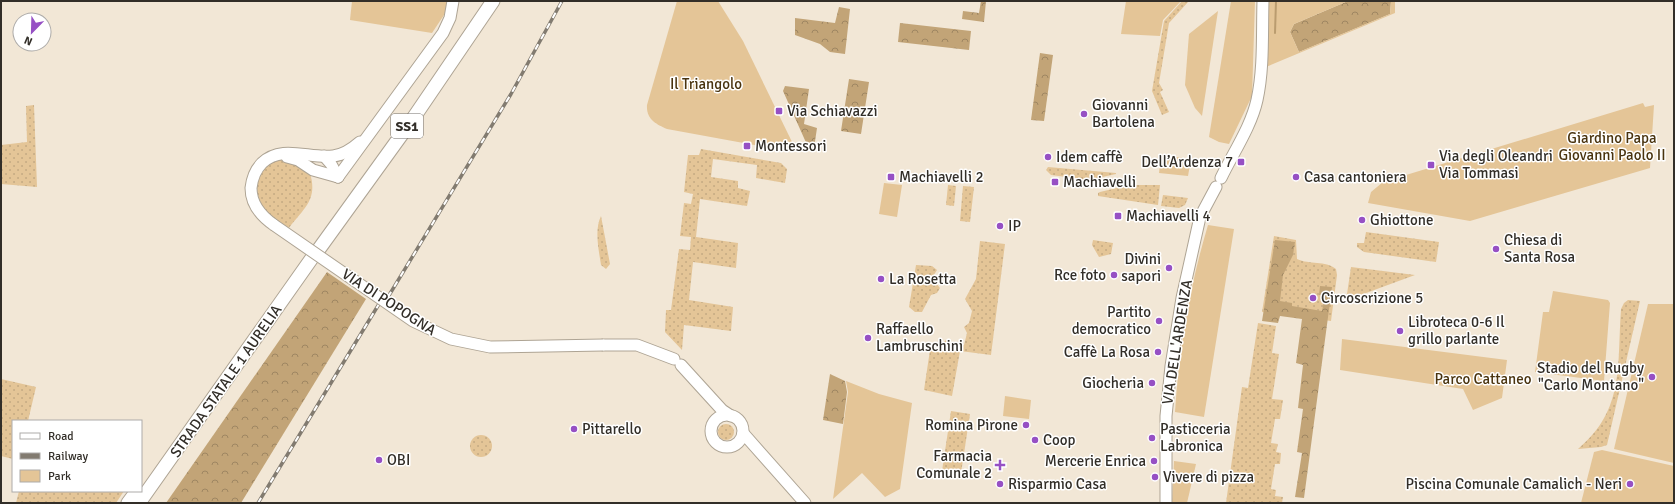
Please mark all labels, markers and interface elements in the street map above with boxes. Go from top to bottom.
north arrow [12,12,52,52]
text: N [22,33,34,48]
park label: Il Triangolo [670,75,742,93]
place label: Giovanni Bartolena [1092,96,1155,131]
place label: Via Schiavazzi [787,102,877,120]
marker: Via Schiavazzi [774,106,784,116]
marker: Giovanni Bartolena [1079,109,1089,119]
road number: SS1 [391,114,423,138]
park label: Giardino Papa Giovanni Paolo II [1558,129,1666,164]
place label: Montessori [755,137,826,155]
marker: Montessori [742,141,752,151]
place label: Via degli Oleandri Via Tommasi [1439,147,1553,182]
place label: Idem caffè [1056,148,1123,166]
marker: Idem caffè [1043,152,1053,162]
place label: Dell’Ardenza 7 [1141,153,1233,171]
marker: Dell’Ardenza 7 [1236,157,1246,167]
marker: Via degli Oleandri Via Tommasi [1426,160,1436,170]
place label: Machiavelli 2 [899,168,984,186]
place label: Casa cantoniera [1304,168,1407,186]
marker: Machiavelli 2 [886,172,896,182]
marker: Casa cantoniera [1291,172,1301,182]
place label: Machiavelli [1063,173,1136,191]
marker: Machiavelli [1050,177,1060,187]
place label: Machiavelli 4 [1126,207,1211,225]
marker: Machiavelli 4 [1113,211,1123,221]
place label: Ghiottone [1370,211,1433,229]
marker: Ghiottone [1357,215,1367,225]
place label: IP [1008,217,1021,235]
marker: IP [995,221,1005,231]
place label: Chiesa di Santa Rosa [1504,231,1575,266]
marker: Chiesa di Santa Rosa [1491,244,1501,254]
place label: Divini sapori [1121,250,1161,285]
marker: Divini sapori [1164,263,1174,273]
street label: VIA DI POPOGNA [339,265,439,339]
place label: Rce foto [1054,266,1106,284]
place label: La Rosetta [889,270,956,288]
marker: Rce foto [1109,270,1119,280]
marker: La Rosetta [876,274,886,284]
street label: VIA DELL'ARDENZA [1158,278,1196,406]
place label: Circoscrizione 5 [1321,289,1423,307]
marker: Circoscrizione 5 [1308,293,1318,303]
street label: STRADA STATALE 1 AURELIA [166,301,286,461]
place label: Partito democratico [1072,303,1151,338]
place label: Libroteca 0-6 Il grillo parlante [1408,313,1505,348]
marker: Partito democratico [1154,316,1164,326]
place label: Raffaello Lambruschini [876,320,963,355]
marker: Libroteca 0-6 Il grillo parlante [1395,326,1405,336]
marker: Raffaello Lambruschini [863,333,873,343]
place label: Caffè La Rosa [1064,343,1150,361]
marker: Caffè La Rosa [1153,347,1163,357]
place label: Stadio del Rugby "Carlo Montano" [1537,359,1644,394]
park label: Parco Cattaneo [1434,370,1532,388]
marker: Stadio del Rugby "Carlo Montano" [1647,372,1657,382]
place label: Giocheria [1082,374,1144,392]
marker: Giocheria [1147,378,1157,388]
place label: Romina Pirone [925,416,1018,434]
legend [12,420,142,492]
place label: Pittarello [582,420,642,438]
marker: Romina Pirone [1021,420,1031,430]
place label: Pasticceria Labronica [1160,420,1231,455]
marker: Pittarello [569,424,579,434]
text: Road [48,429,74,444]
place label: Coop [1043,431,1076,449]
marker: Pasticceria Labronica [1147,433,1157,443]
marker: Coop [1030,435,1040,445]
place label: Farmacia Comunale 2 [916,447,992,482]
text: Railway [48,449,88,464]
place label: OBI [387,451,410,469]
place label: Mercerie Enrica [1045,452,1146,470]
marker: OBI [374,455,384,465]
marker: Mercerie Enrica [1149,456,1159,466]
marker: Farmacia Comunale 2 [995,460,1005,470]
place label: Vivere di pizza [1163,468,1254,486]
text: Park [48,469,71,484]
marker: Vivere di pizza [1150,472,1160,482]
place label: Risparmio Casa [1008,475,1107,493]
place label: Piscina Comunale Camalich - Neri [1406,475,1622,493]
marker: Risparmio Casa [995,479,1005,489]
marker: Piscina Comunale Camalich - Neri [1625,479,1635,489]

